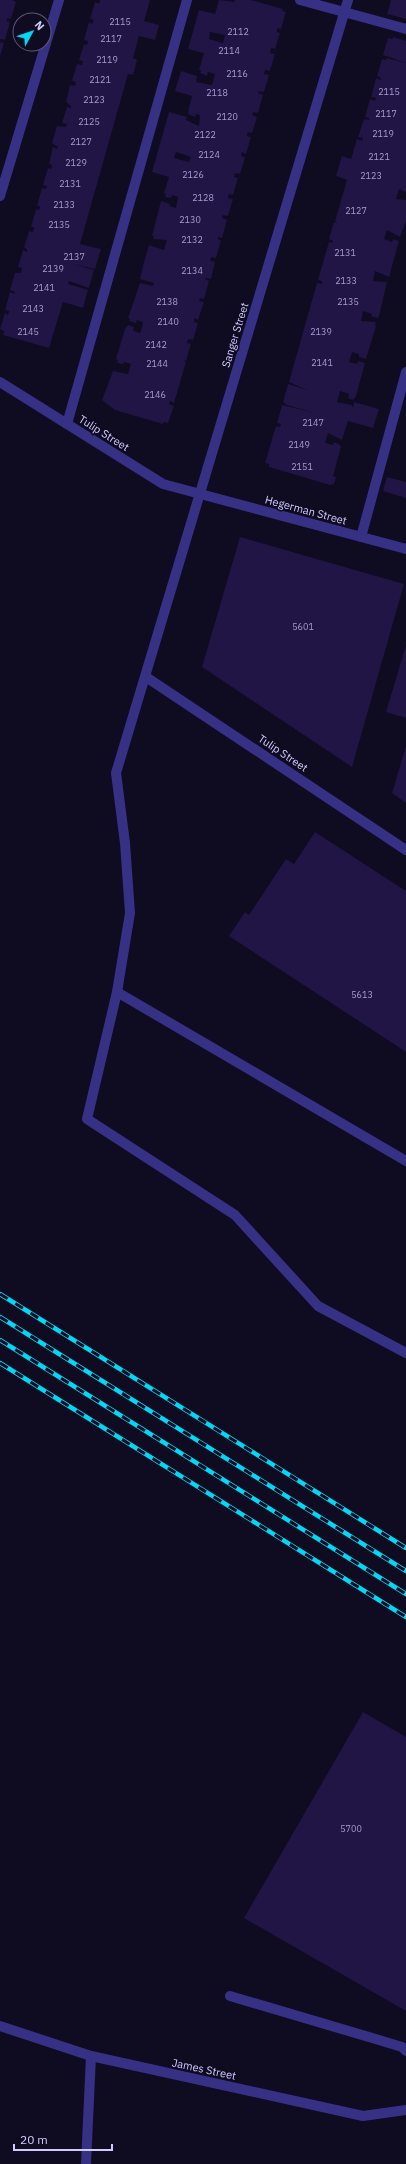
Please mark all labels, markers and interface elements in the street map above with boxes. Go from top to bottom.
north arrow [12,12,52,52]
house number: 2115 [109,16,131,27]
text: N [32,18,48,33]
house number: 2112 [227,26,249,37]
house number: 2117 [100,33,122,44]
house number: 2114 [218,45,240,56]
house number: 2119 [96,54,118,65]
house number: 2116 [226,68,248,79]
house number: 2121 [89,74,111,85]
house number: 2115 [378,86,400,97]
house number: 2118 [206,87,228,98]
house number: 2123 [83,94,105,105]
house number: 2117 [375,108,397,119]
house number: 2120 [216,111,238,122]
house number: 2125 [78,116,100,127]
house number: 2119 [372,128,394,139]
house number: 2122 [194,129,216,140]
house number: 2127 [70,136,92,147]
house number: 2124 [198,149,220,160]
house number: 2121 [368,151,390,162]
house number: 2129 [65,157,87,168]
house number: 2126 [182,169,204,180]
house number: 2123 [360,170,382,181]
house number: 2131 [59,178,81,189]
house number: 2128 [192,192,214,203]
house number: 2133 [53,199,75,210]
house number: 2127 [345,205,367,216]
house number: 2130 [179,214,201,225]
house number: 2135 [48,219,70,230]
house number: 2132 [181,234,203,245]
house number: 2131 [334,247,356,258]
house number: 2137 [63,251,85,262]
house number: 2139 [42,263,64,274]
house number: 2134 [181,265,203,276]
house number: 2133 [335,275,357,286]
house number: 2141 [33,282,55,293]
house number: 2138 [156,296,178,307]
house number: 2135 [337,296,359,307]
street label: Sanger Street [218,301,252,369]
house number: 2143 [22,303,44,314]
house number: 2140 [157,316,179,327]
house number: 2145 [17,326,39,337]
house number: 2139 [310,326,332,337]
house number: 2142 [145,339,167,350]
house number: 2141 [311,357,333,368]
house number: 2144 [146,358,168,369]
house number: 2146 [144,389,166,400]
street label: Tulip Street [76,412,132,454]
house number: 2147 [302,417,324,428]
house number: 2149 [288,439,310,450]
house number: 2151 [291,461,313,472]
street label: Hegerman Street [264,492,349,528]
house number: 5601 [292,621,314,632]
street label: Tulip Street [256,731,311,775]
house number: 5613 [351,989,373,1000]
house number: 5700 [340,1823,362,1834]
street label: James Street [171,2055,237,2083]
scale bar [14,2126,112,2152]
text: 20 m [20,2132,48,2147]

